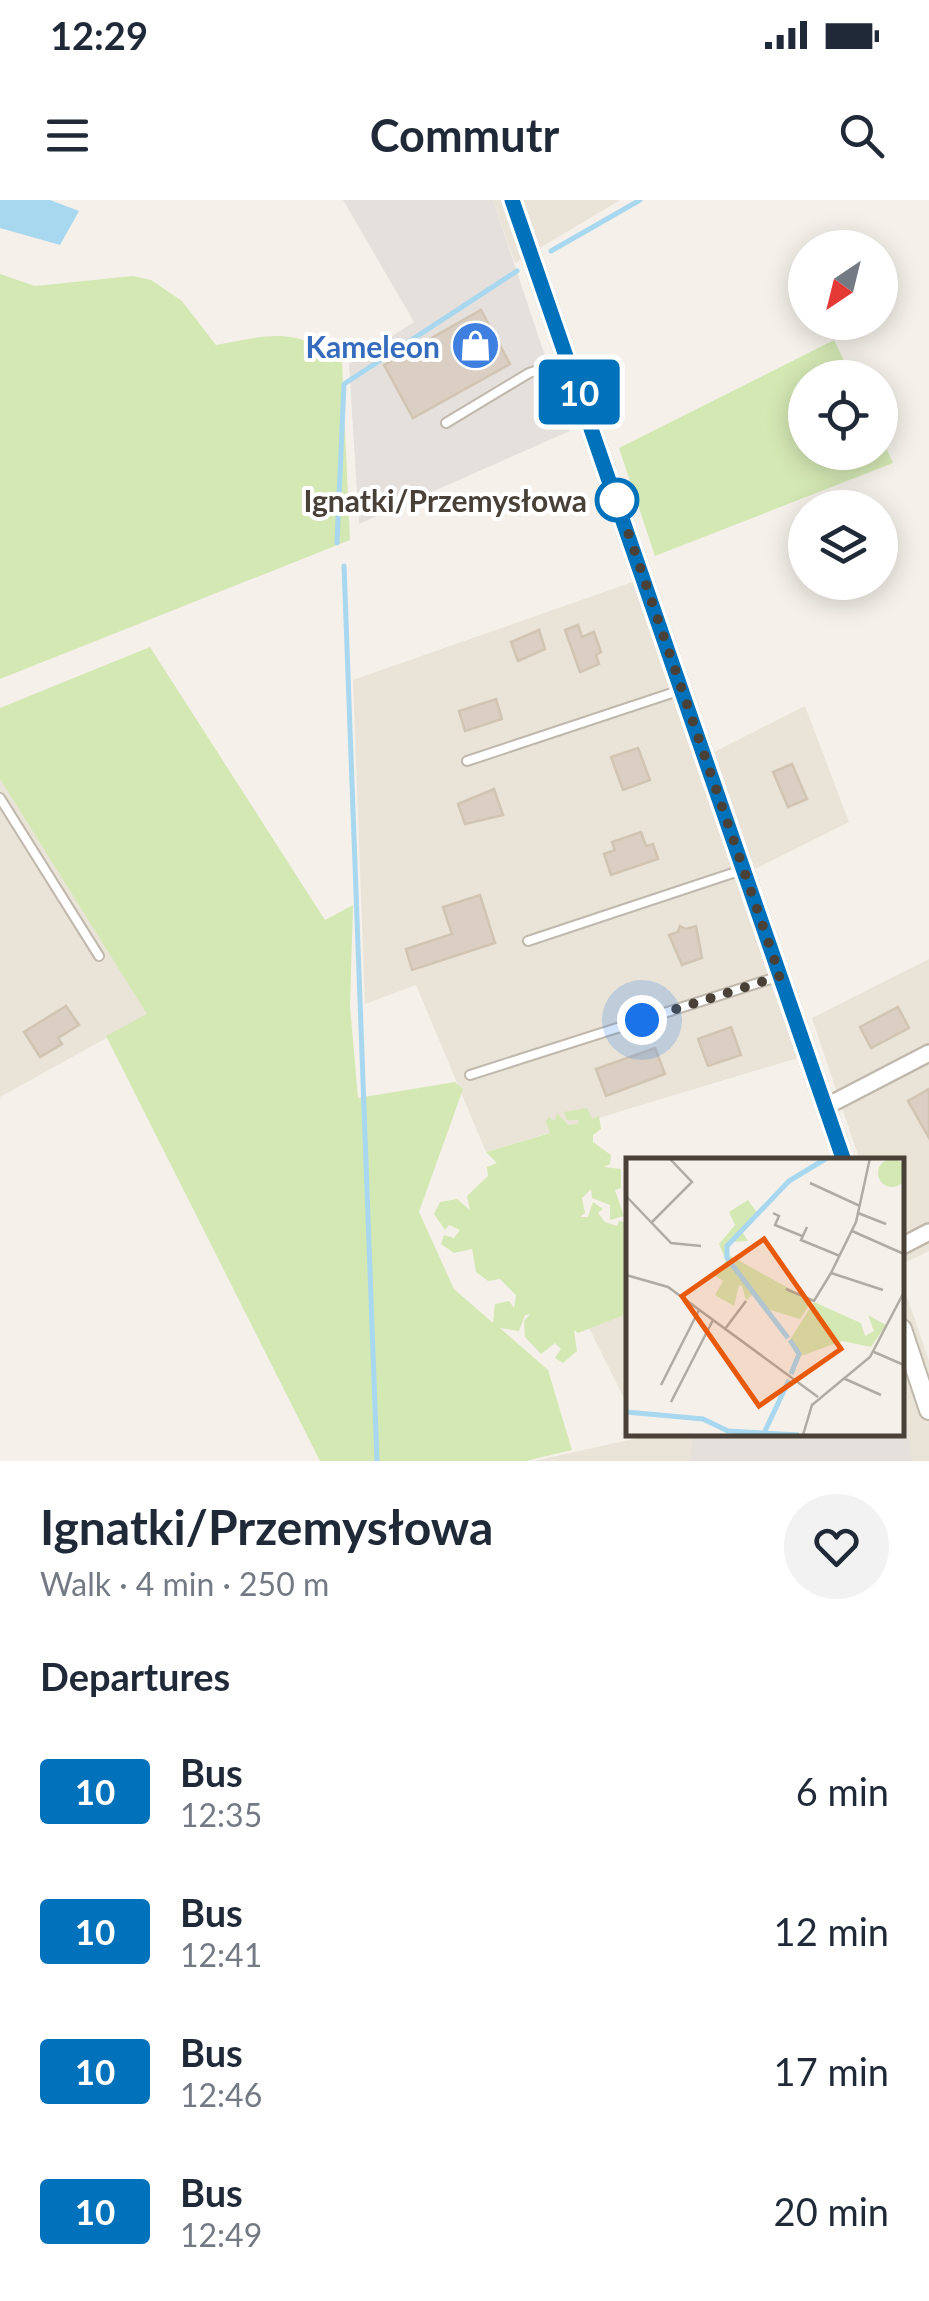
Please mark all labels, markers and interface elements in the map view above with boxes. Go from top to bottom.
text: 12:29 [50,12,148,58]
icon: menu [40,108,95,163]
text: Commutr [370,108,559,162]
icon: search [834,108,889,163]
north arrow [788,230,898,340]
map controls [788,230,898,600]
shop icon: Kameleon [449,320,501,372]
place label: Kameleon [305,328,440,364]
line badge: 10 [534,360,624,424]
button: locate [788,360,898,470]
text: 10 [559,371,599,413]
marker: Ignatki/Przemysłowa [596,479,638,521]
place label: Ignatki/Przemysłowa [304,482,587,518]
button: layers [788,490,898,600]
your location [617,995,667,1045]
inset map [626,1158,904,1436]
button: heart [784,1494,889,1599]
text: Ignatki/Przemysłowa [40,1498,493,1555]
text: Walk · 4 min · 250 m [40,1564,329,1603]
text: Departures [40,1653,230,1699]
text: Bus [180,1749,243,1795]
text: 6 min [796,1768,889,1814]
text: 10 [75,1770,115,1812]
text: 12:35 [180,1795,262,1834]
text: Bus [180,1889,243,1935]
text: 12 min [774,1908,889,1954]
text: 10 [75,1910,115,1952]
text: 12:41 [180,1935,262,1974]
text: Bus [180,2029,243,2075]
text: 17 min [774,2048,889,2094]
text: 10 [75,2050,115,2092]
text: 12:46 [180,2075,262,2114]
text: Bus [180,2169,243,2215]
text: 20 min [774,2188,889,2234]
text: 10 [75,2190,115,2232]
text: 12:49 [180,2215,262,2254]

